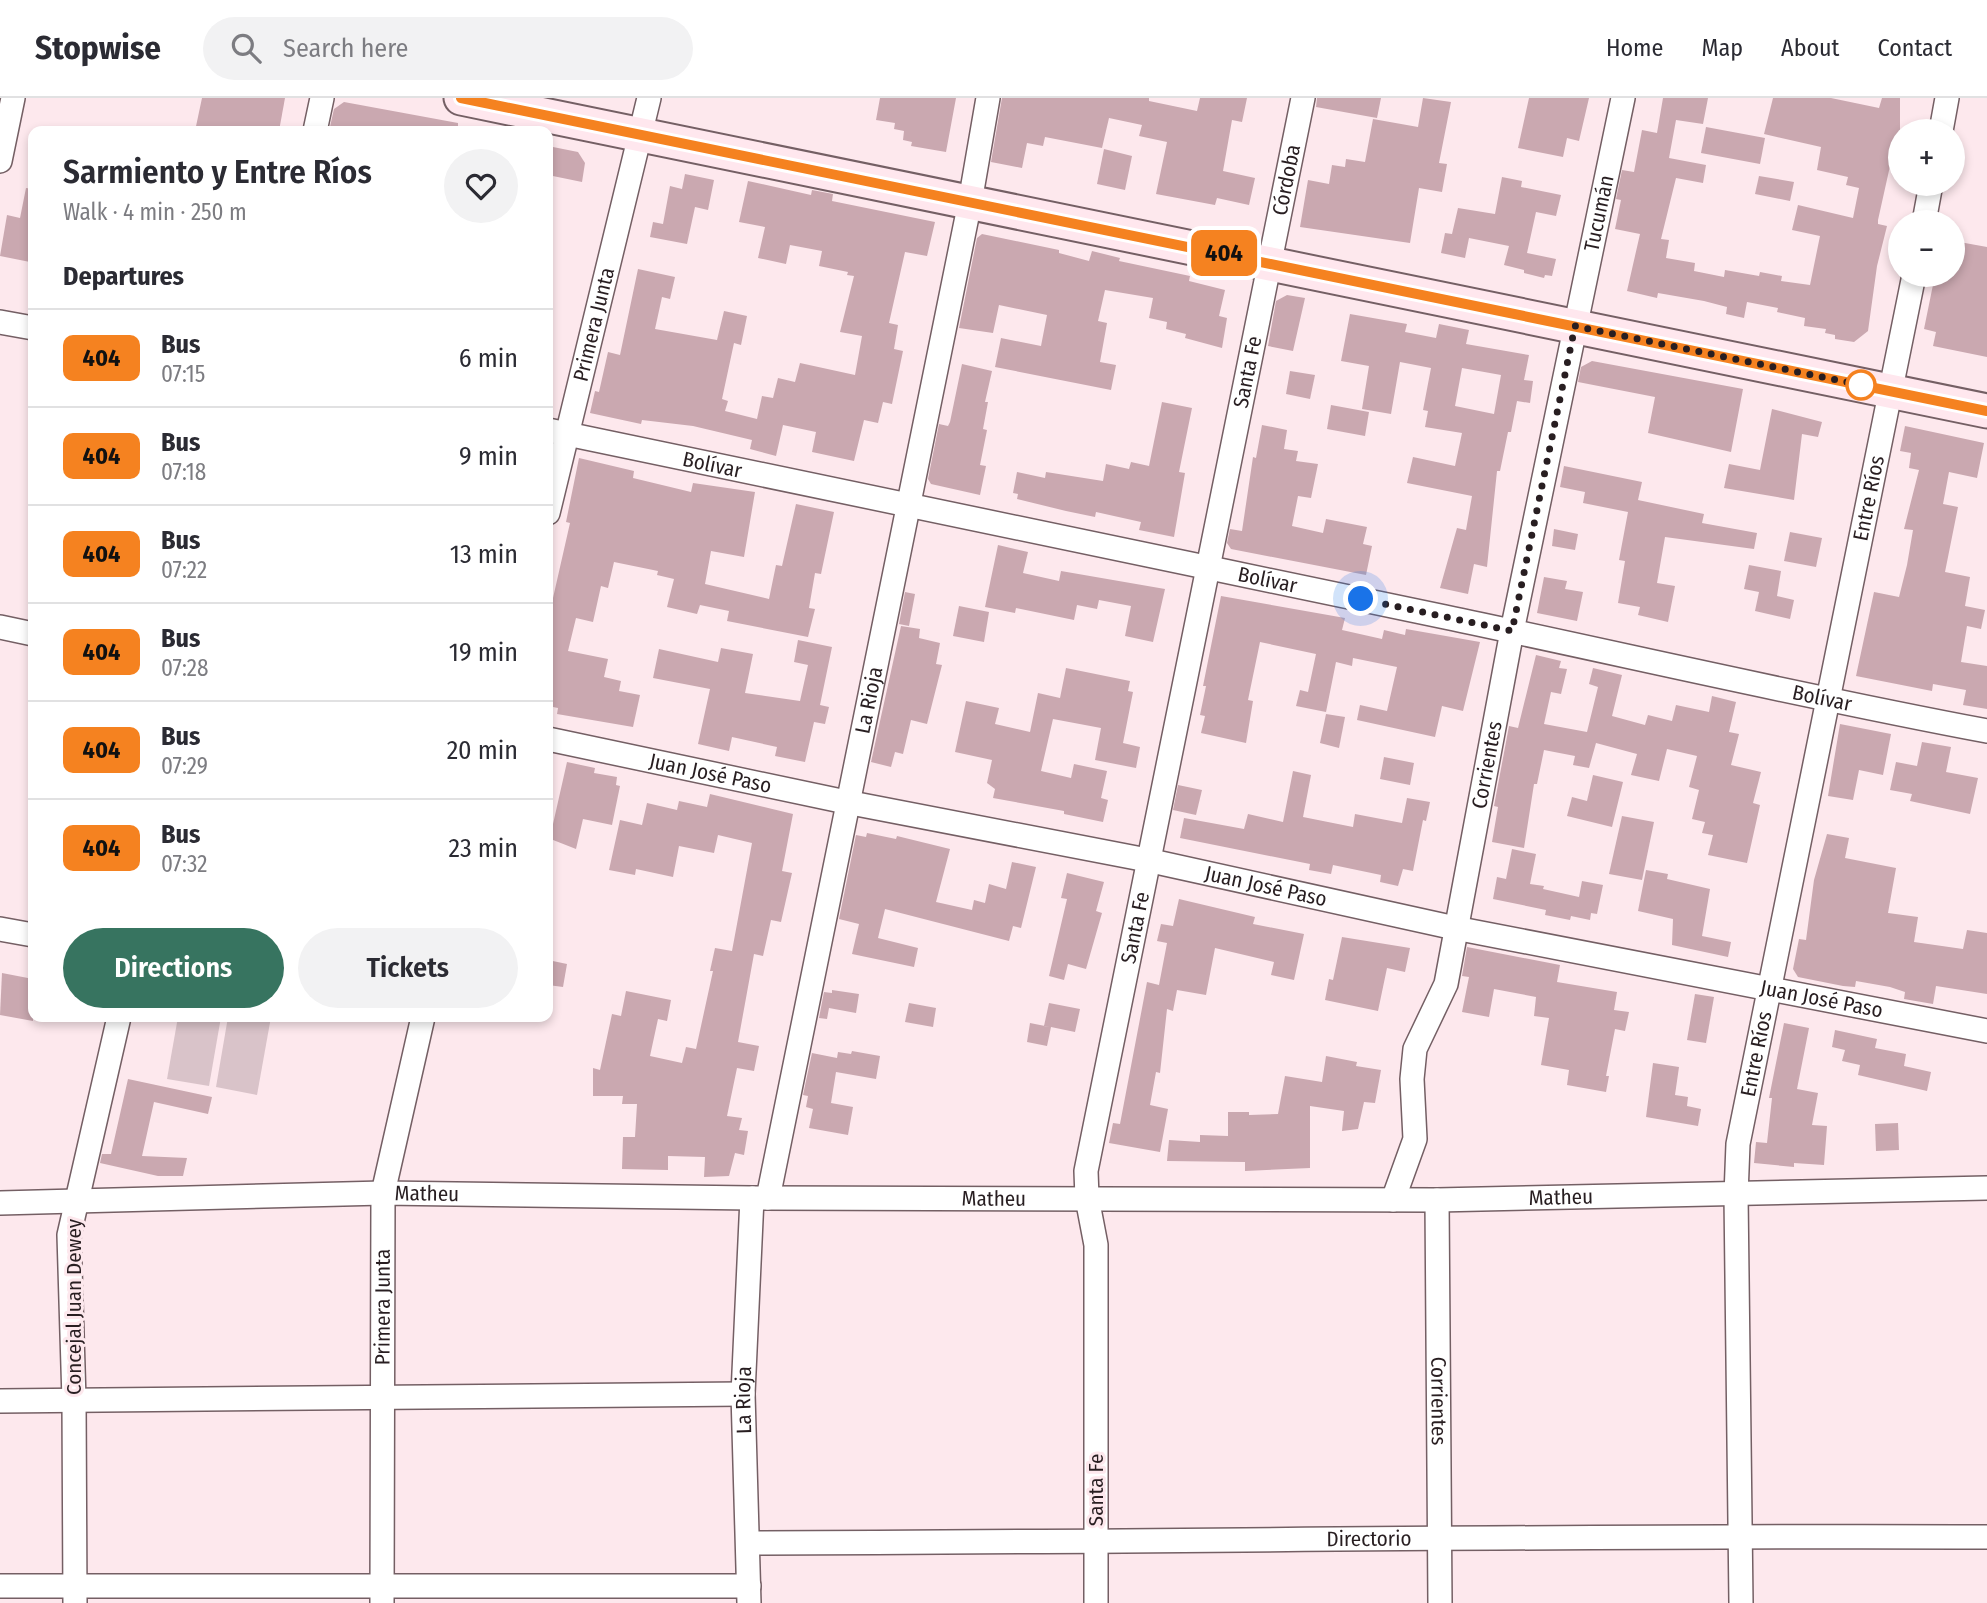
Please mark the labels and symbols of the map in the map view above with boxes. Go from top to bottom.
street label: Córdoba [1267,142,1306,218]
street label: Tucumán [1578,173,1620,254]
line badge: 404 [1184,230,1264,276]
street label: Primera Junta [567,265,620,384]
street label: Santa Fe [1228,334,1268,410]
unlabelled marker [1846,370,1876,400]
street label: Bolívar [680,446,745,484]
street label: Entre Ríos [1847,453,1890,543]
street label: Bolívar [1235,561,1300,599]
your location [1343,581,1378,616]
street label: La Rioja [849,664,888,736]
street label: Bolívar [1790,679,1855,717]
street label: Corrientes [1466,719,1508,811]
street label: Juan José Paso [647,748,774,799]
street label: Juan José Paso [1203,860,1329,912]
street label: Santa Fe [1115,890,1155,966]
street label: Juan José Paso [1758,974,1885,1024]
street label: Entre Ríos [1735,1009,1778,1099]
street label: Matheu [394,1180,459,1207]
street label: Matheu [1528,1184,1593,1211]
street label: Matheu [962,1186,1026,1212]
street label: Concejal Juan Dewey [61,1218,87,1395]
street label: Primera Junta [370,1249,396,1365]
street label: Corrientes [1425,1357,1452,1445]
street label: La Rioja [730,1366,757,1434]
street label: Santa Fe [1083,1454,1109,1526]
street label: Directorio [1326,1526,1412,1552]

